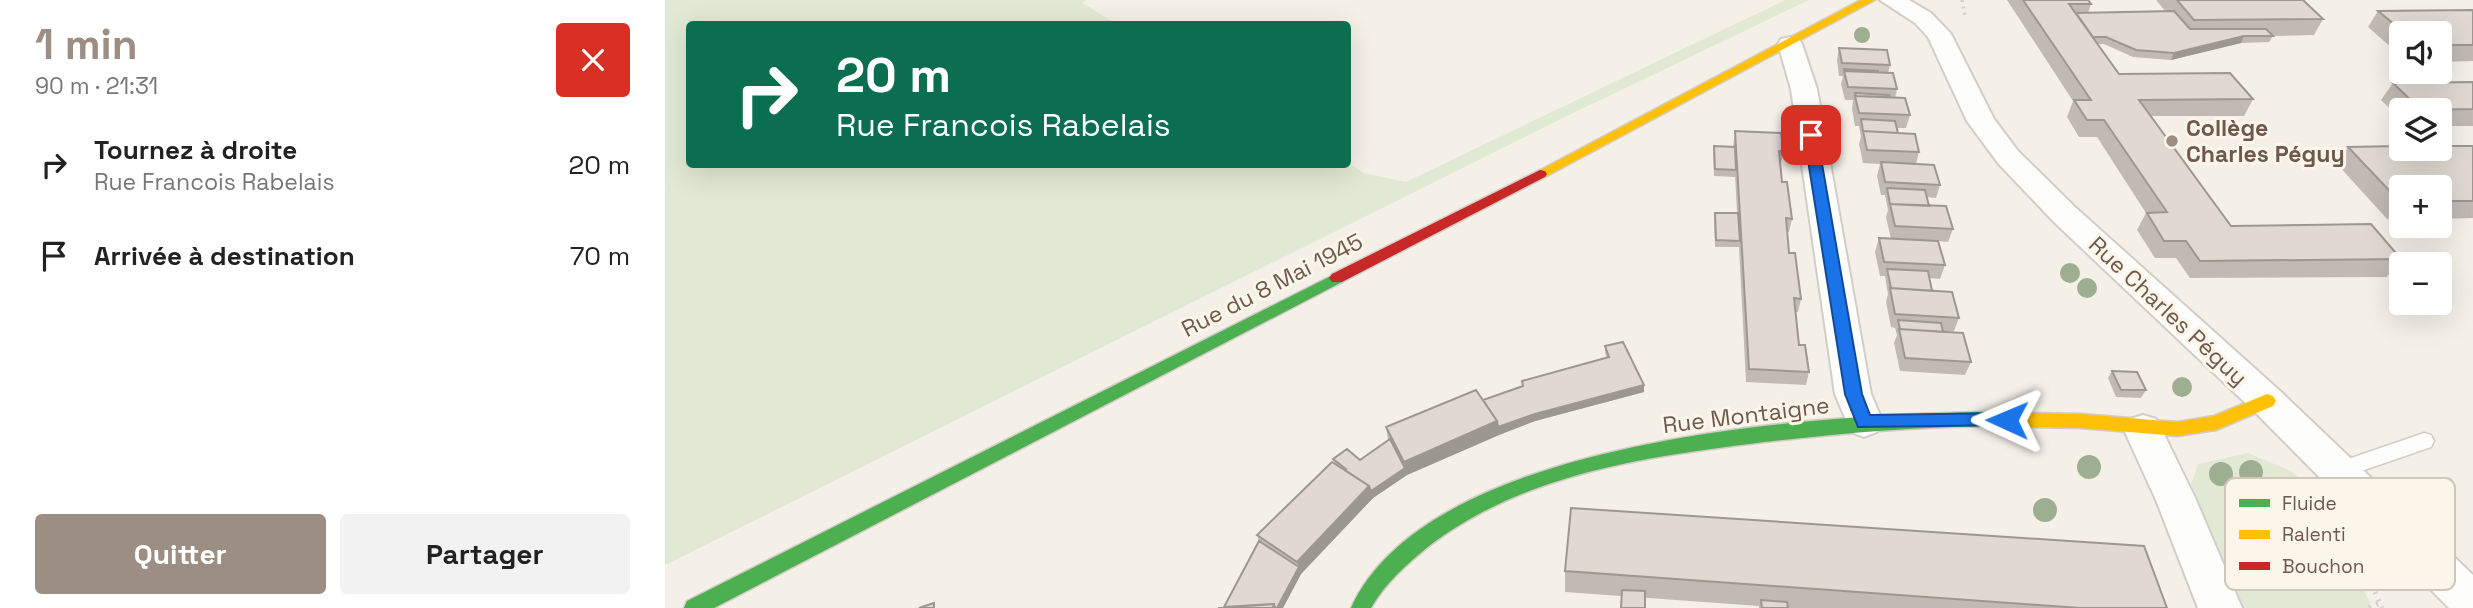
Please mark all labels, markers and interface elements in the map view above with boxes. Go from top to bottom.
text: 1 min [35,18,138,71]
map controls [2389,21,2452,315]
button: sound [2389,21,2452,84]
button: close [556,23,630,97]
text: 20 m [836,44,951,106]
icon: right [721,49,812,140]
text: 90 m · 21:31 [35,71,158,101]
button: layers [2389,98,2452,161]
text: Rue Francois Rabelais [836,105,1171,145]
pin [1781,105,1841,165]
place label: Collège Charles Péguy [2186,113,2345,169]
icon: arrive [1792,116,1830,154]
text: Tournez à droite [94,133,297,167]
marker: Collège Charles Péguy [2164,133,2180,149]
icon: right [35,146,73,184]
text: 20 m [569,148,630,182]
text: Rue Francois Rabelais [94,167,335,197]
button: + [2389,175,2452,238]
street label: Rue du 8 Mai 1945 [1176,226,1368,344]
street label: Rue Charles Péguy [2082,230,2254,392]
icon: arrive [35,237,73,275]
text: Arrivée à destination [94,239,355,273]
text: 70 m [570,239,630,273]
button: − [2389,252,2452,315]
position arrow [1970,383,2044,457]
street label: Rue Montaigne [1661,390,1831,440]
legend [2225,478,2455,590]
text: Fluide [2282,491,2337,516]
button: Quitter [35,514,326,594]
button: Partager [340,514,630,594]
text: Ralenti [2282,522,2346,547]
text: Bouchon [2282,554,2364,579]

